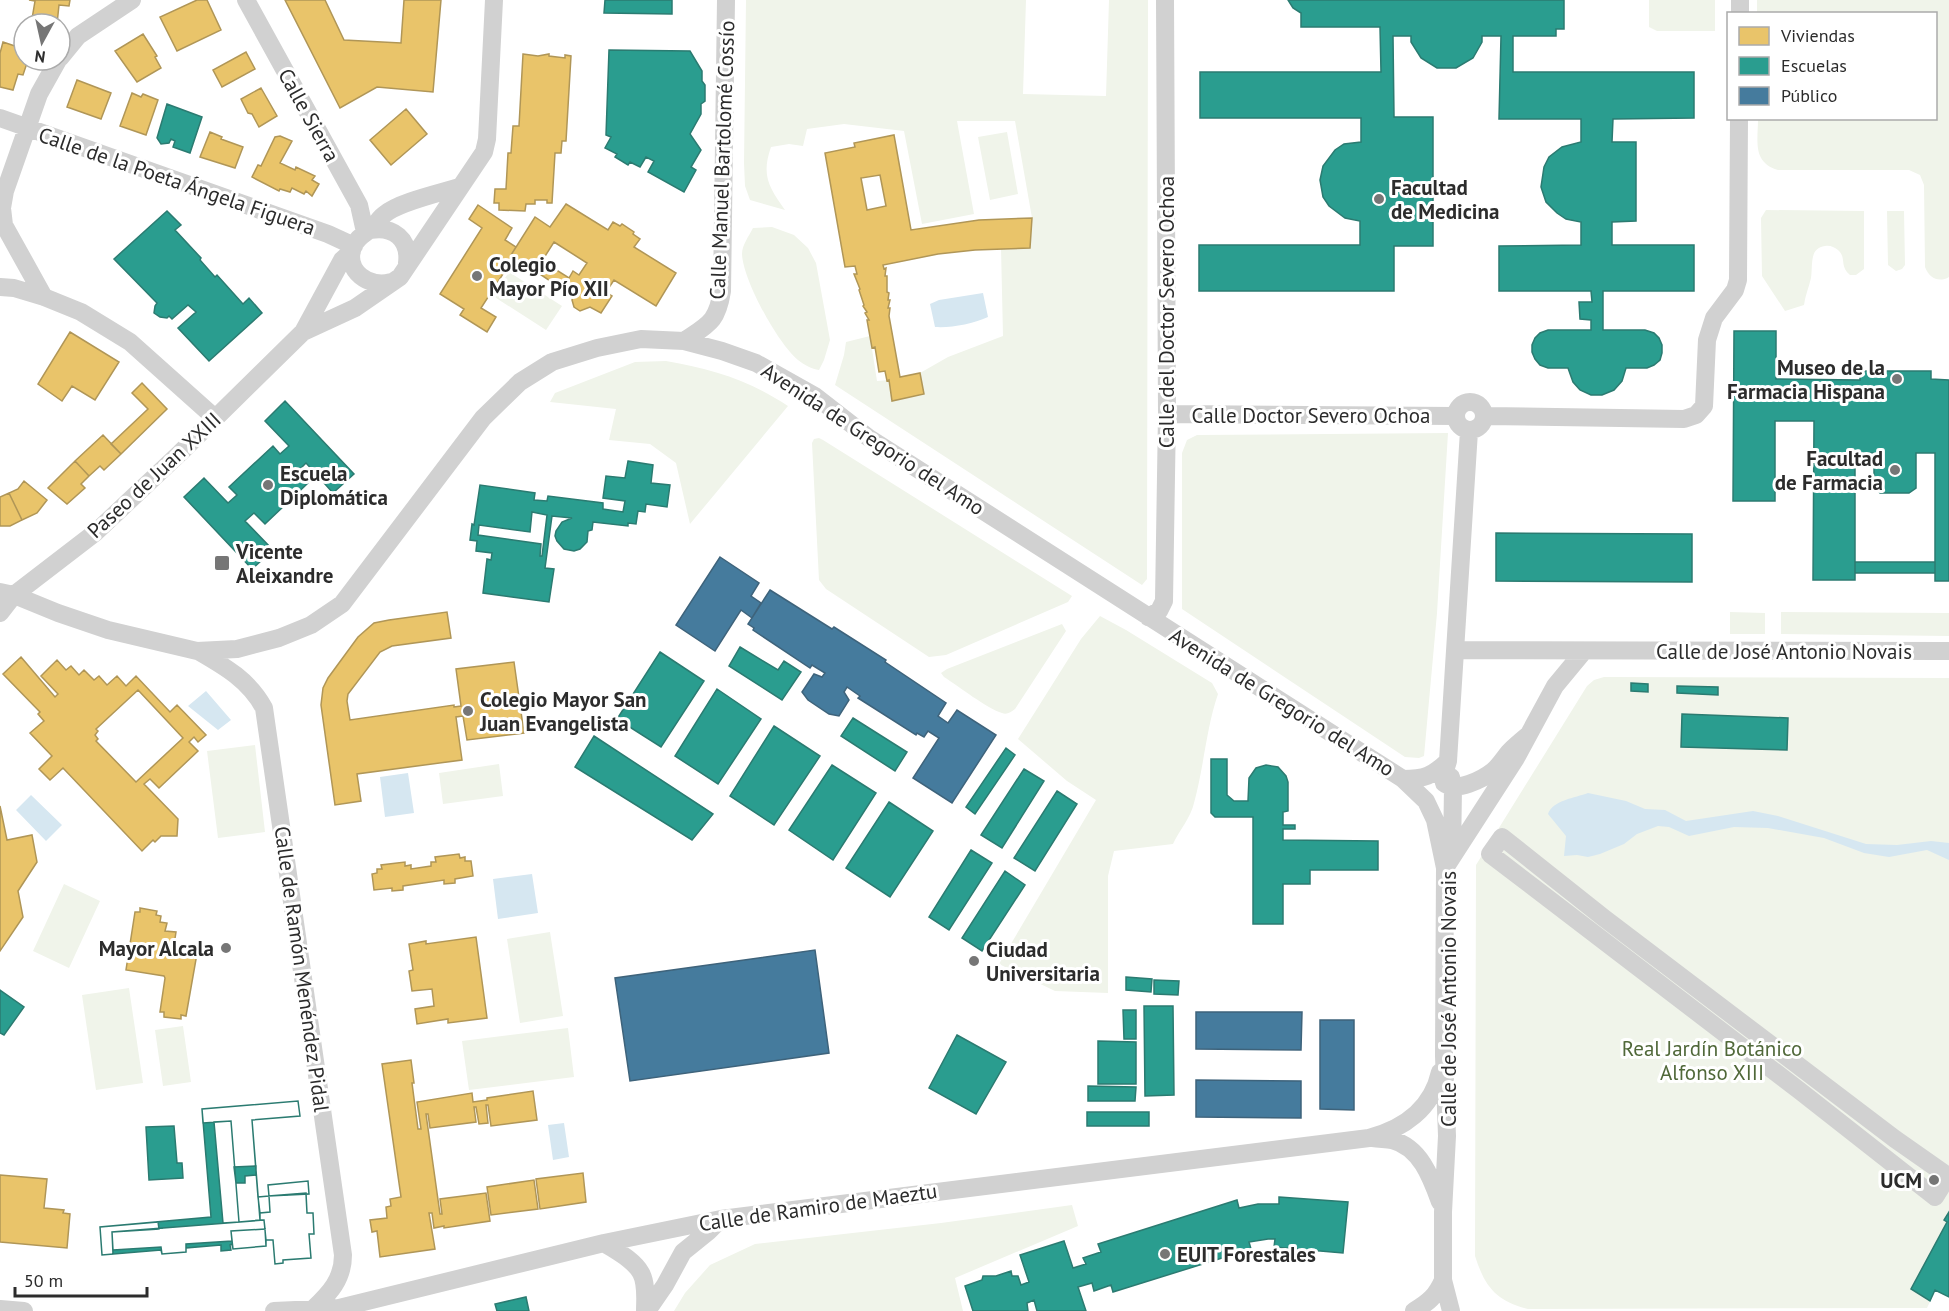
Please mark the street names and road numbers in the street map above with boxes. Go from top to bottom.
street label: Calle Manuel Bartolomé Cossío [704,20,740,300]
street label: Calle Sierra [272,64,346,166]
street label: Calle de la Poeta Ángela Figuera [35,121,319,241]
street label: Calle del Doctor Severo Ochoa [1153,176,1180,448]
street label: Avenida de Gregorio del Amo [756,357,990,521]
street label: Calle Doctor Severo Ochoa [1192,402,1430,429]
street label: Paseo de Juan XXIII [81,406,227,544]
street label: Avenida de Gregorio del Amo [1164,622,1400,782]
street label: Calle de José Antonio Novais [1656,638,1912,665]
street label: Calle de Ramón Menéndez Pidal [269,824,335,1114]
street label: Calle de José Antonio Novais [1435,871,1462,1127]
street label: Calle de Ramiro de Maeztu [697,1177,939,1237]

